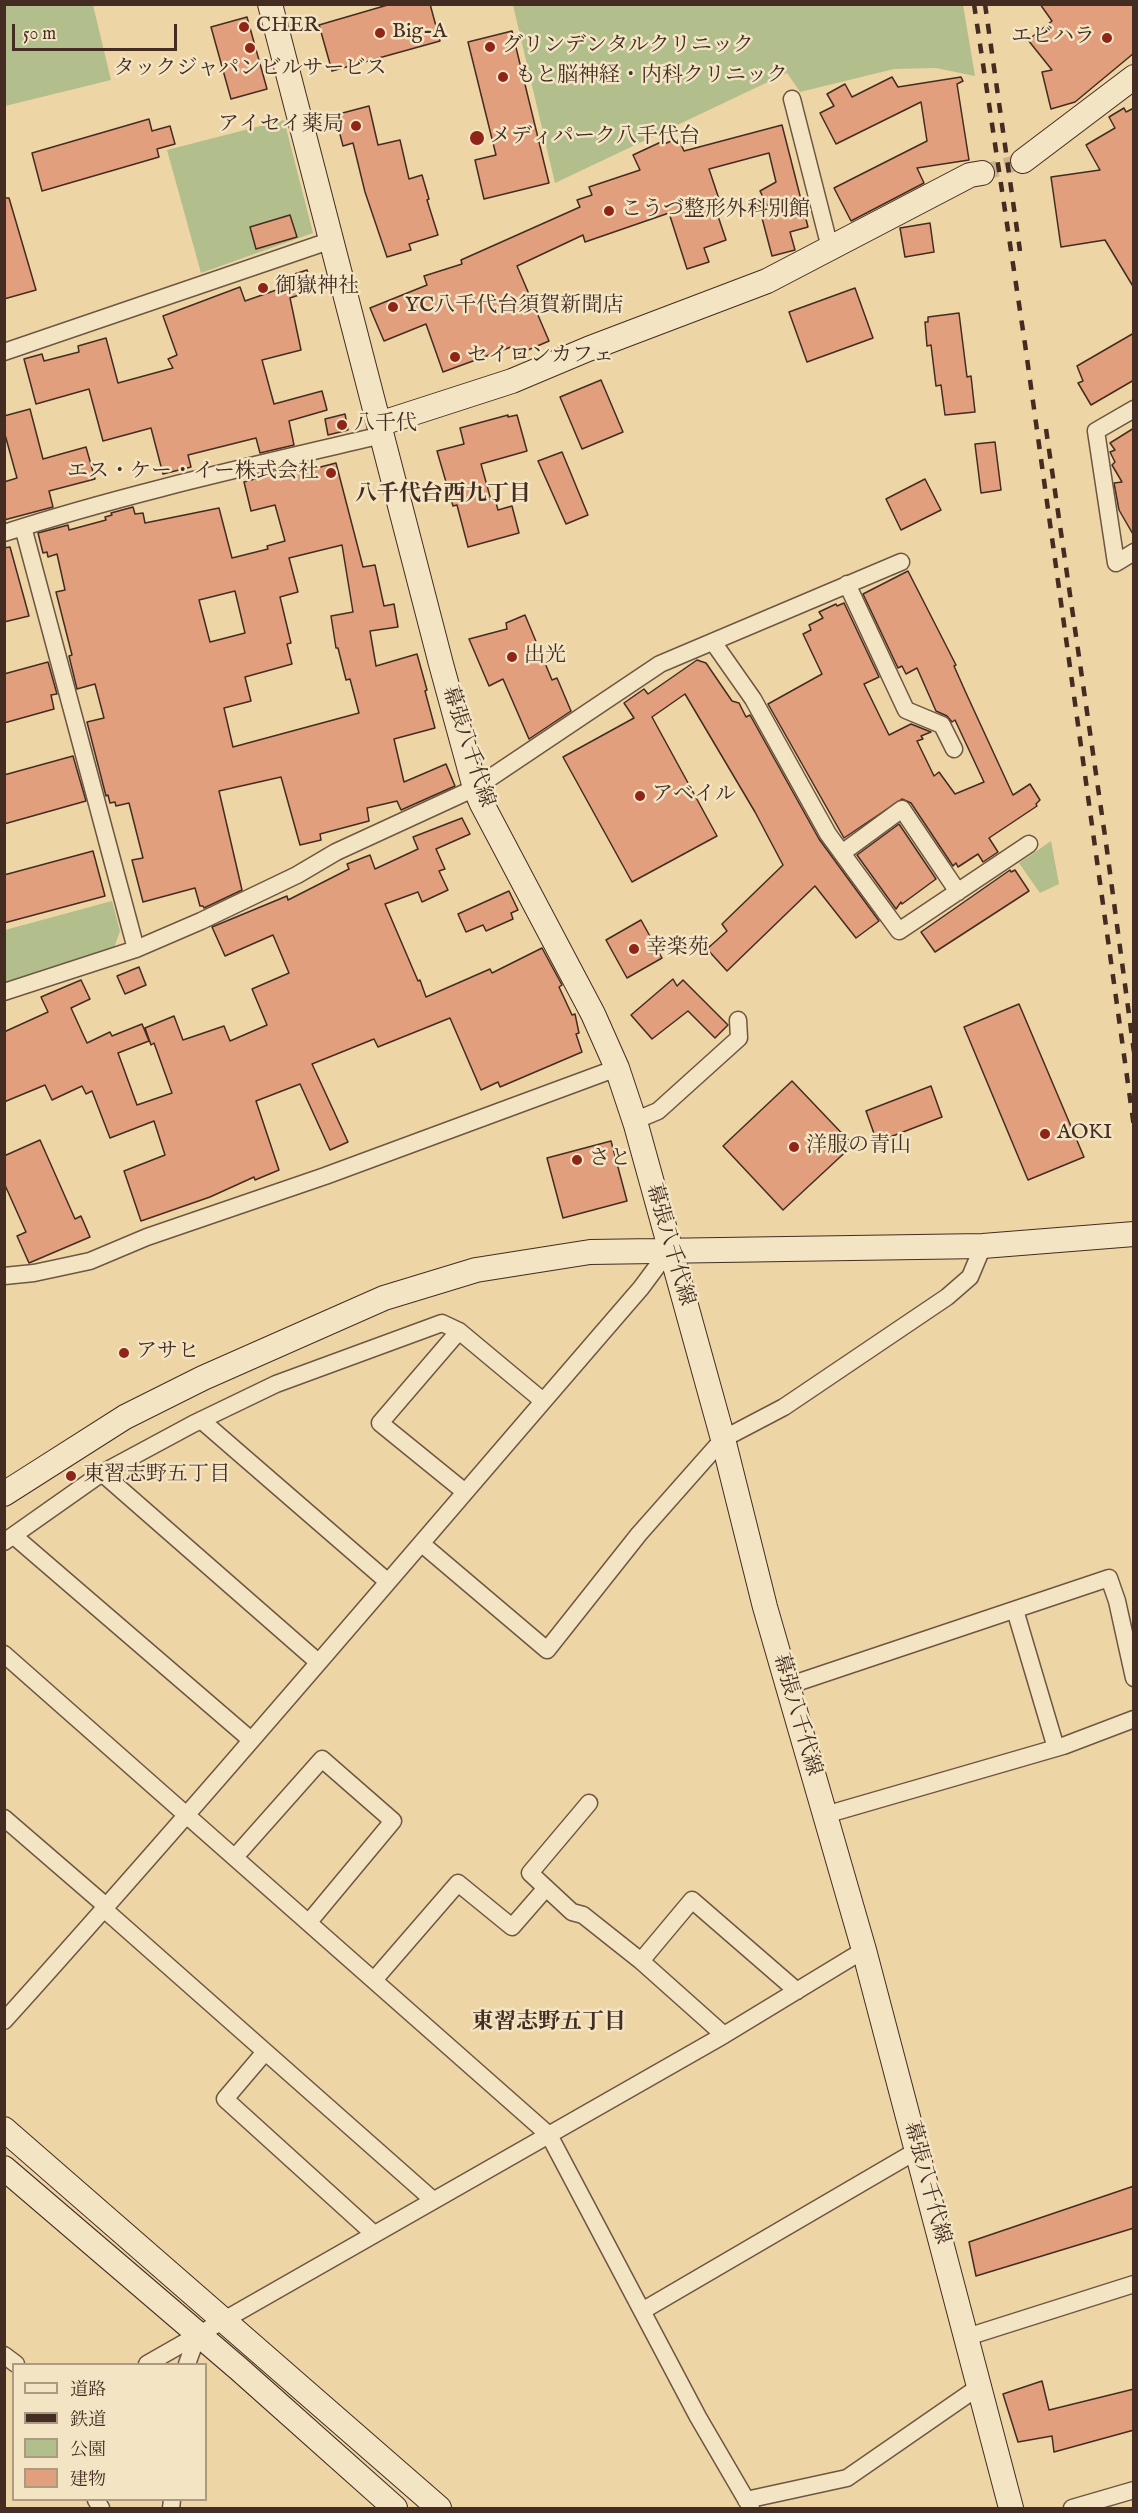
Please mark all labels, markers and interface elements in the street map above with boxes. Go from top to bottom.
scale bar [15,12,180,50]
place label: CHER [256,14,319,40]
marker: CHER [237,20,251,34]
place label: Big-A [392,20,447,46]
text: 50 m [23,23,56,46]
place label: エビハラ [1011,25,1095,51]
marker: Big-A [373,26,387,40]
marker: エビハラ [1100,31,1114,45]
place label: グリンデンタルクリニック [502,34,754,60]
marker: グリンデンタルクリニック [483,40,497,54]
marker: タックジャパンビルサービス [243,41,257,55]
place label: タックジャパンビルサービス [114,57,386,83]
place label: もと脳神経・内科クリニック [515,64,788,90]
marker: もと脳神経・内科クリニック [496,70,510,84]
place label: アイセイ薬局 [218,113,344,139]
marker: アイセイ薬局 [349,119,363,133]
place label: メディパーク八千代台 [490,125,700,151]
marker: メディパーク八千代台 [468,129,486,147]
place label: こうづ整形外科別館 [621,198,810,224]
marker: こうづ整形外科別館 [602,204,616,218]
place label: 御嶽神社 [275,275,359,301]
marker: 御嶽神社 [256,281,270,295]
place label: YC八千代台須賀新聞店 [405,294,623,320]
marker: YC八千代台須賀新聞店 [386,300,400,314]
place label: セイロンカフェ [467,344,614,370]
marker: セイロンカフェ [448,350,462,364]
place label: 八千代 [354,412,417,438]
marker: 八千代 [335,418,349,432]
place label: エス・ケー・イー株式会社 [67,460,319,486]
marker: エス・ケー・イー株式会社 [324,466,338,480]
district label: 八千代台西九丁目 [355,482,531,508]
place label: 出光 [524,644,566,670]
marker: 出光 [505,650,519,664]
street label: 幕張八千代線 [436,683,498,811]
place label: アベイル [652,783,736,809]
marker: アベイル [633,789,647,803]
place label: 幸楽苑 [646,936,709,962]
marker: 幸楽苑 [627,942,641,956]
place label: AOKI [1057,1121,1112,1147]
marker: AOKI [1038,1127,1052,1141]
place label: 洋服の青山 [806,1134,911,1160]
marker: 洋服の青山 [787,1140,801,1154]
place label: さと [589,1147,631,1173]
marker: さと [570,1153,584,1167]
street label: 幕張八千代線 [640,1181,698,1309]
place label: アサヒ [136,1340,199,1366]
marker: アサヒ [117,1346,131,1360]
place label: 東習志野五丁目 [83,1463,230,1489]
marker: 東習志野五丁目 [64,1469,78,1483]
street label: 幕張八千代線 [767,1651,825,1779]
district label: 東習志野五丁目 [472,2010,626,2036]
street label: 幕張八千代線 [898,2119,954,2247]
legend [12,2363,207,2501]
text: 道路 [70,2379,106,2402]
text: 鉄道 [70,2409,106,2432]
text: 公園 [70,2439,106,2462]
text: 建物 [70,2469,106,2492]

